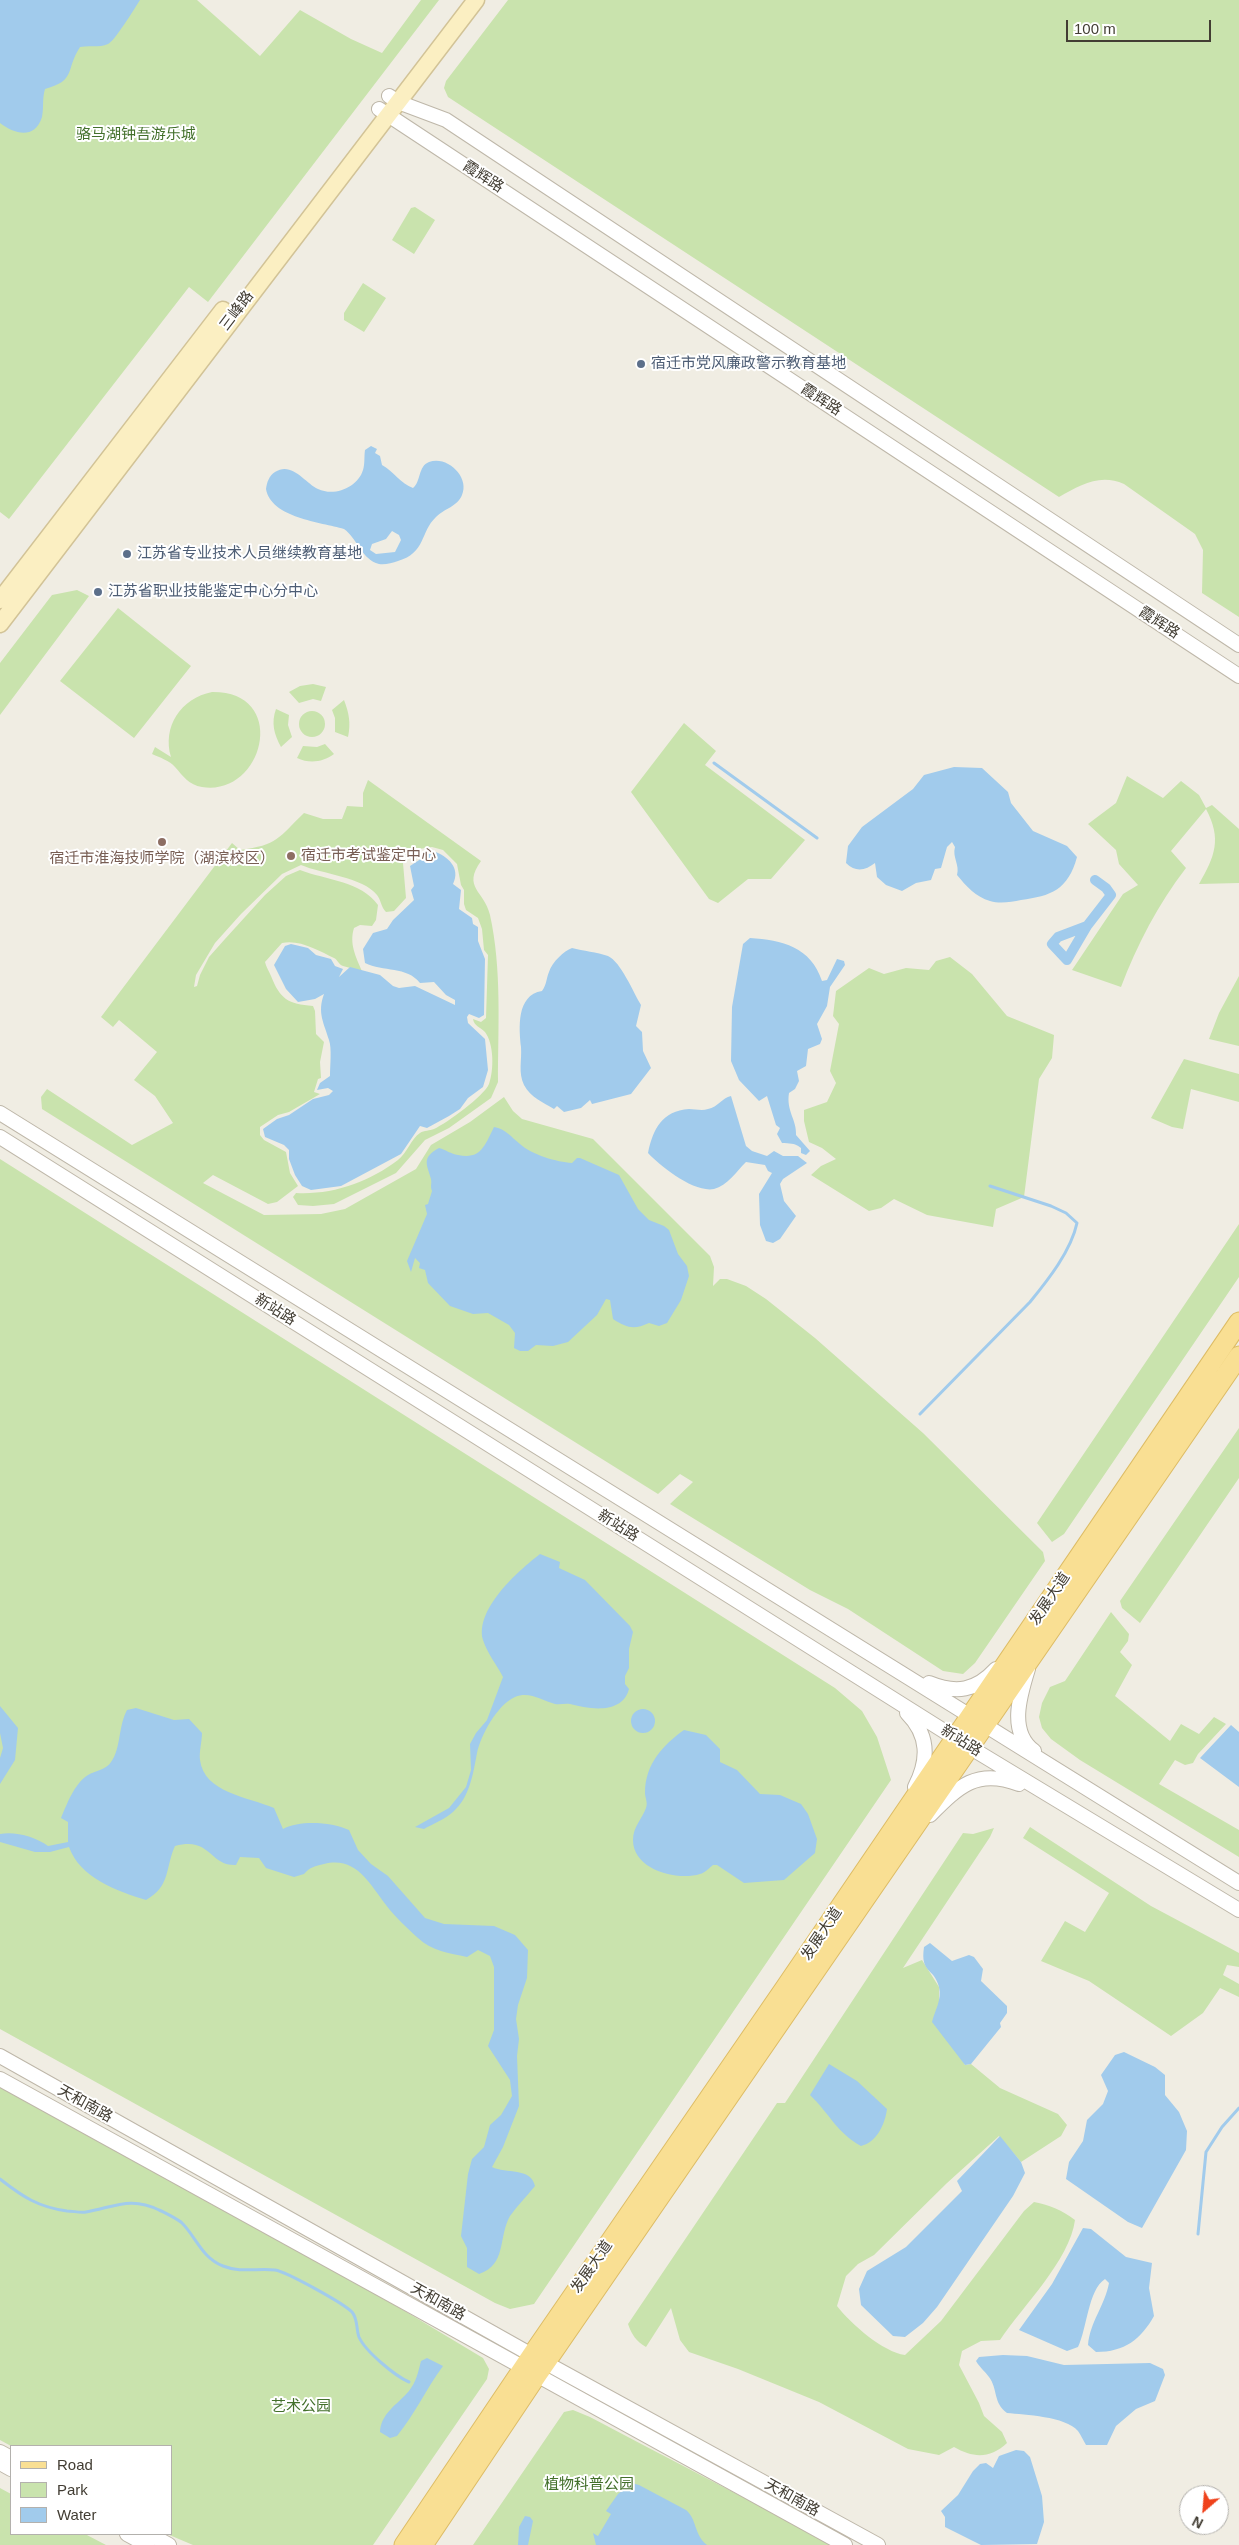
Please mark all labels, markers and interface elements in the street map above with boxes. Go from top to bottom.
scale bar [1069,10,1214,42]
text: 100 m [1074,20,1116,37]
park label: 骆马湖钟吾游乐城 [76,126,196,144]
street label: 霞辉路 [459,157,507,197]
street label: 三峰路 [216,288,258,334]
place label: 宿迁市党风廉政警示教育基地 [651,355,846,373]
marker: 宿迁市党风廉政警示教育基地 [635,358,647,370]
street label: 霞辉路 [797,380,845,420]
place label: 江苏省专业技术人员继续教育基地 [137,545,362,563]
marker: 江苏省专业技术人员继续教育基地 [121,548,133,560]
place label: 江苏省职业技能鉴定中心分中心 [108,583,318,601]
marker: 江苏省职业技能鉴定中心分中心 [92,586,104,598]
street label: 霞辉路 [1135,603,1183,643]
marker: 宿迁市淮海技师学院（湖滨校区） [156,836,168,848]
place label: 宿迁市考试鉴定中心 [301,847,436,865]
place label: 宿迁市淮海技师学院（湖滨校区） [50,850,274,868]
marker: 宿迁市考试鉴定中心 [285,850,297,862]
street label: 新站路 [251,1290,299,1330]
street label: 新站路 [594,1506,642,1546]
street label: 发展大道 [1026,1569,1074,1629]
street label: 新站路 [937,1721,985,1761]
street label: 发展大道 [798,1904,846,1964]
street label: 天和南路 [54,2082,116,2126]
street label: 发展大道 [567,2237,617,2297]
street label: 天和南路 [407,2280,469,2324]
park label: 艺术公园 [271,2398,331,2416]
legend [10,2445,172,2535]
text: Road [57,2456,93,2473]
park label: 植物科普公园 [544,2476,634,2494]
street label: 天和南路 [761,2476,823,2520]
text: Park [57,2481,88,2498]
north arrow [1179,2485,1229,2535]
text: Water [57,2506,96,2523]
text: N [1190,2513,1206,2532]

